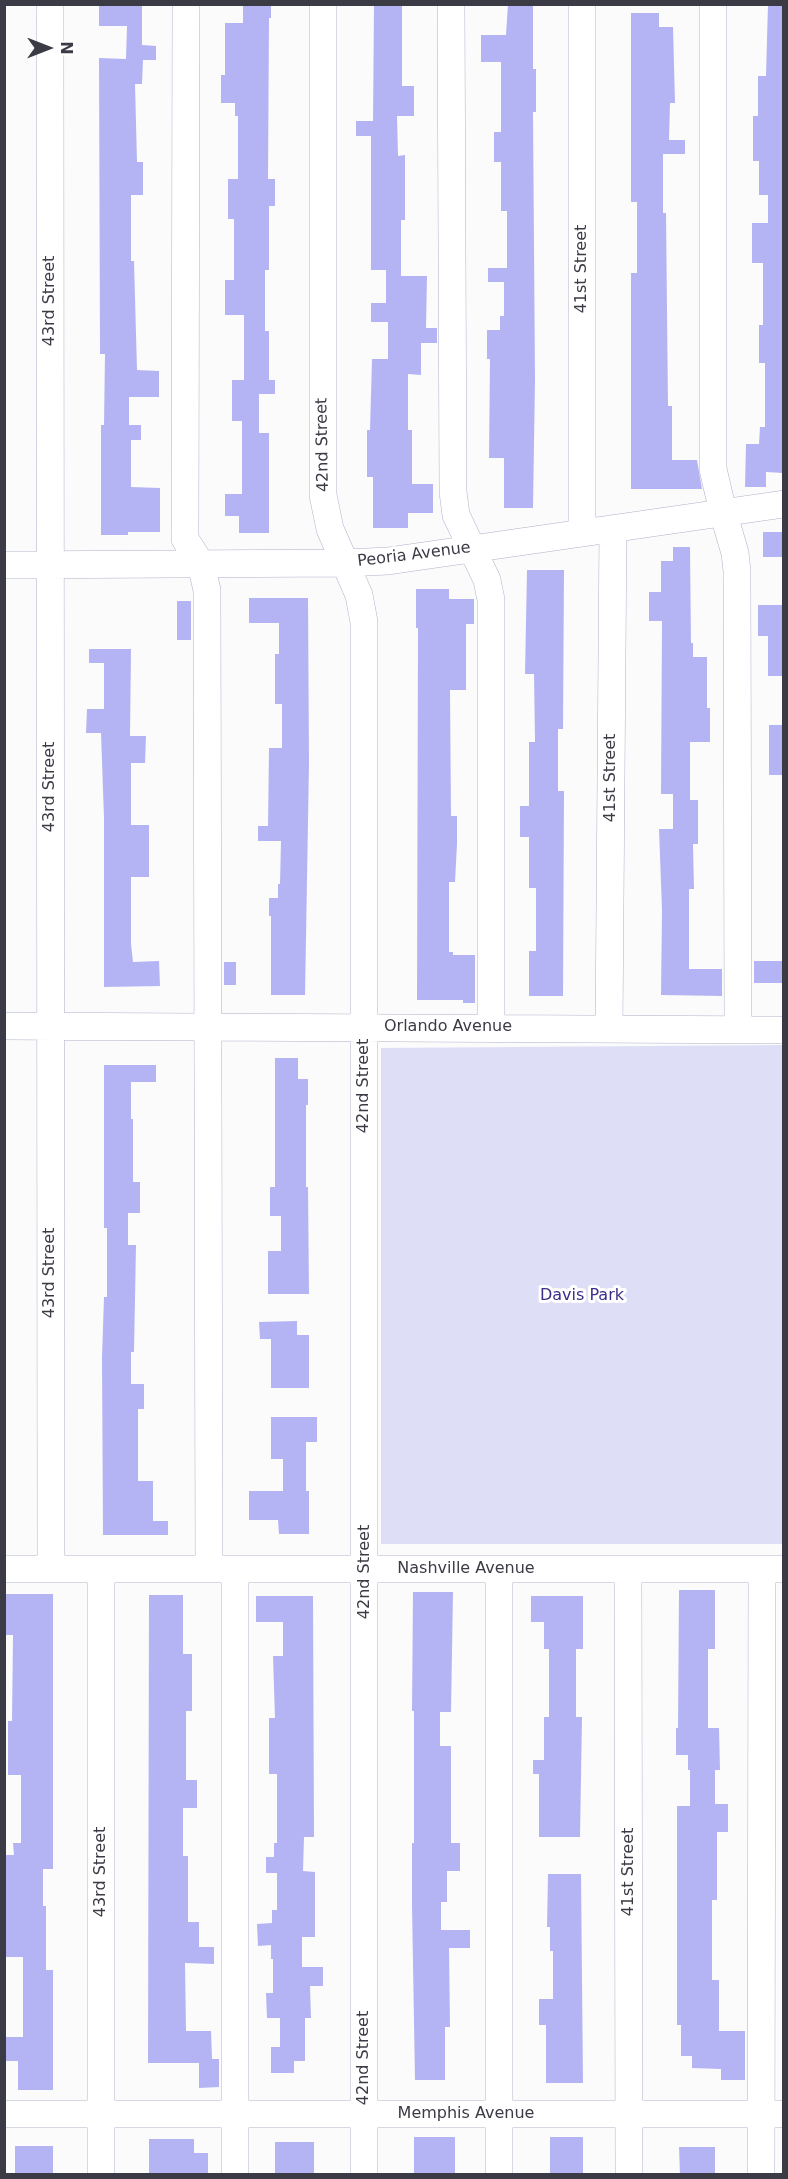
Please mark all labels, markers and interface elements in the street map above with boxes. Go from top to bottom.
north arrow [18,18,78,78]
text: N [57,41,76,55]
street label: 41st Street [572,225,592,313]
street label: 43rd Street [40,256,60,346]
street label: 42nd Street [313,398,333,492]
street label: Peoria Avenue [356,539,472,571]
street label: 41st Street [601,734,621,822]
street label: 43rd Street [40,742,60,832]
street label: Orlando Avenue [384,1017,512,1037]
street label: 42nd Street [354,1039,374,1133]
street label: 43rd Street [40,1228,60,1318]
park label: Davis Park [540,1286,624,1306]
street label: 42nd Street [355,1525,375,1619]
street label: Nashville Avenue [397,1559,535,1579]
street label: 43rd Street [91,1827,111,1917]
street label: 41st Street [619,1828,639,1916]
street label: 42nd Street [354,2011,374,2105]
street label: Memphis Avenue [398,2104,534,2124]

